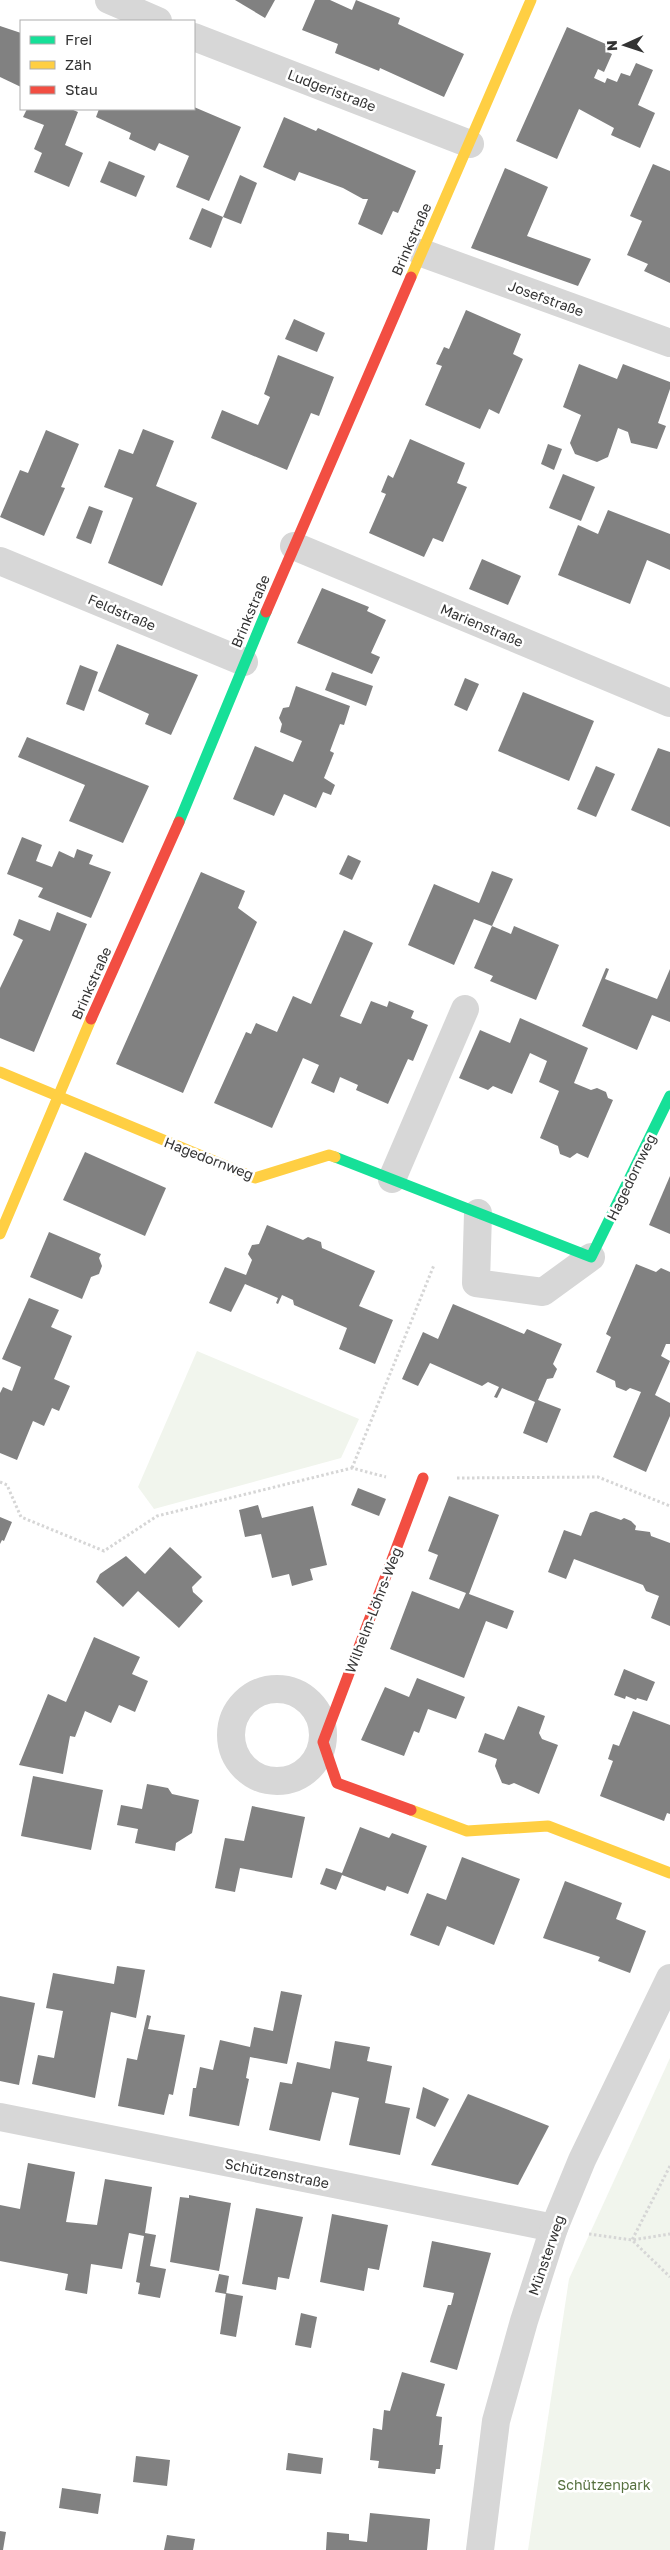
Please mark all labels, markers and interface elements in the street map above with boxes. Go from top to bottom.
legend [20,20,195,110]
north arrow [600,20,650,70]
text: Frei [65,30,92,48]
text: N [603,40,620,51]
text: Zäh [65,55,92,73]
street label: Ludgeristraße [285,65,379,115]
text: Stau [65,80,98,98]
street label: Brinkstraße [387,200,435,278]
street label: Josefstraße [506,276,586,320]
street label: Brinkstraße [227,572,273,650]
street label: Feldstraße [86,590,158,634]
street label: Marienstraße [438,600,526,650]
street label: Brinkstraße [67,944,115,1022]
street label: Hagedornweg [603,1131,659,1223]
street label: Hagedornweg [162,1133,256,1183]
street label: Wilhelm-Löhrs-Weg [341,1545,405,1675]
street label: Schützenstraße [223,2155,331,2191]
street label: Münsterweg [524,2213,568,2297]
park label: Schützenpark [557,2476,651,2493]

